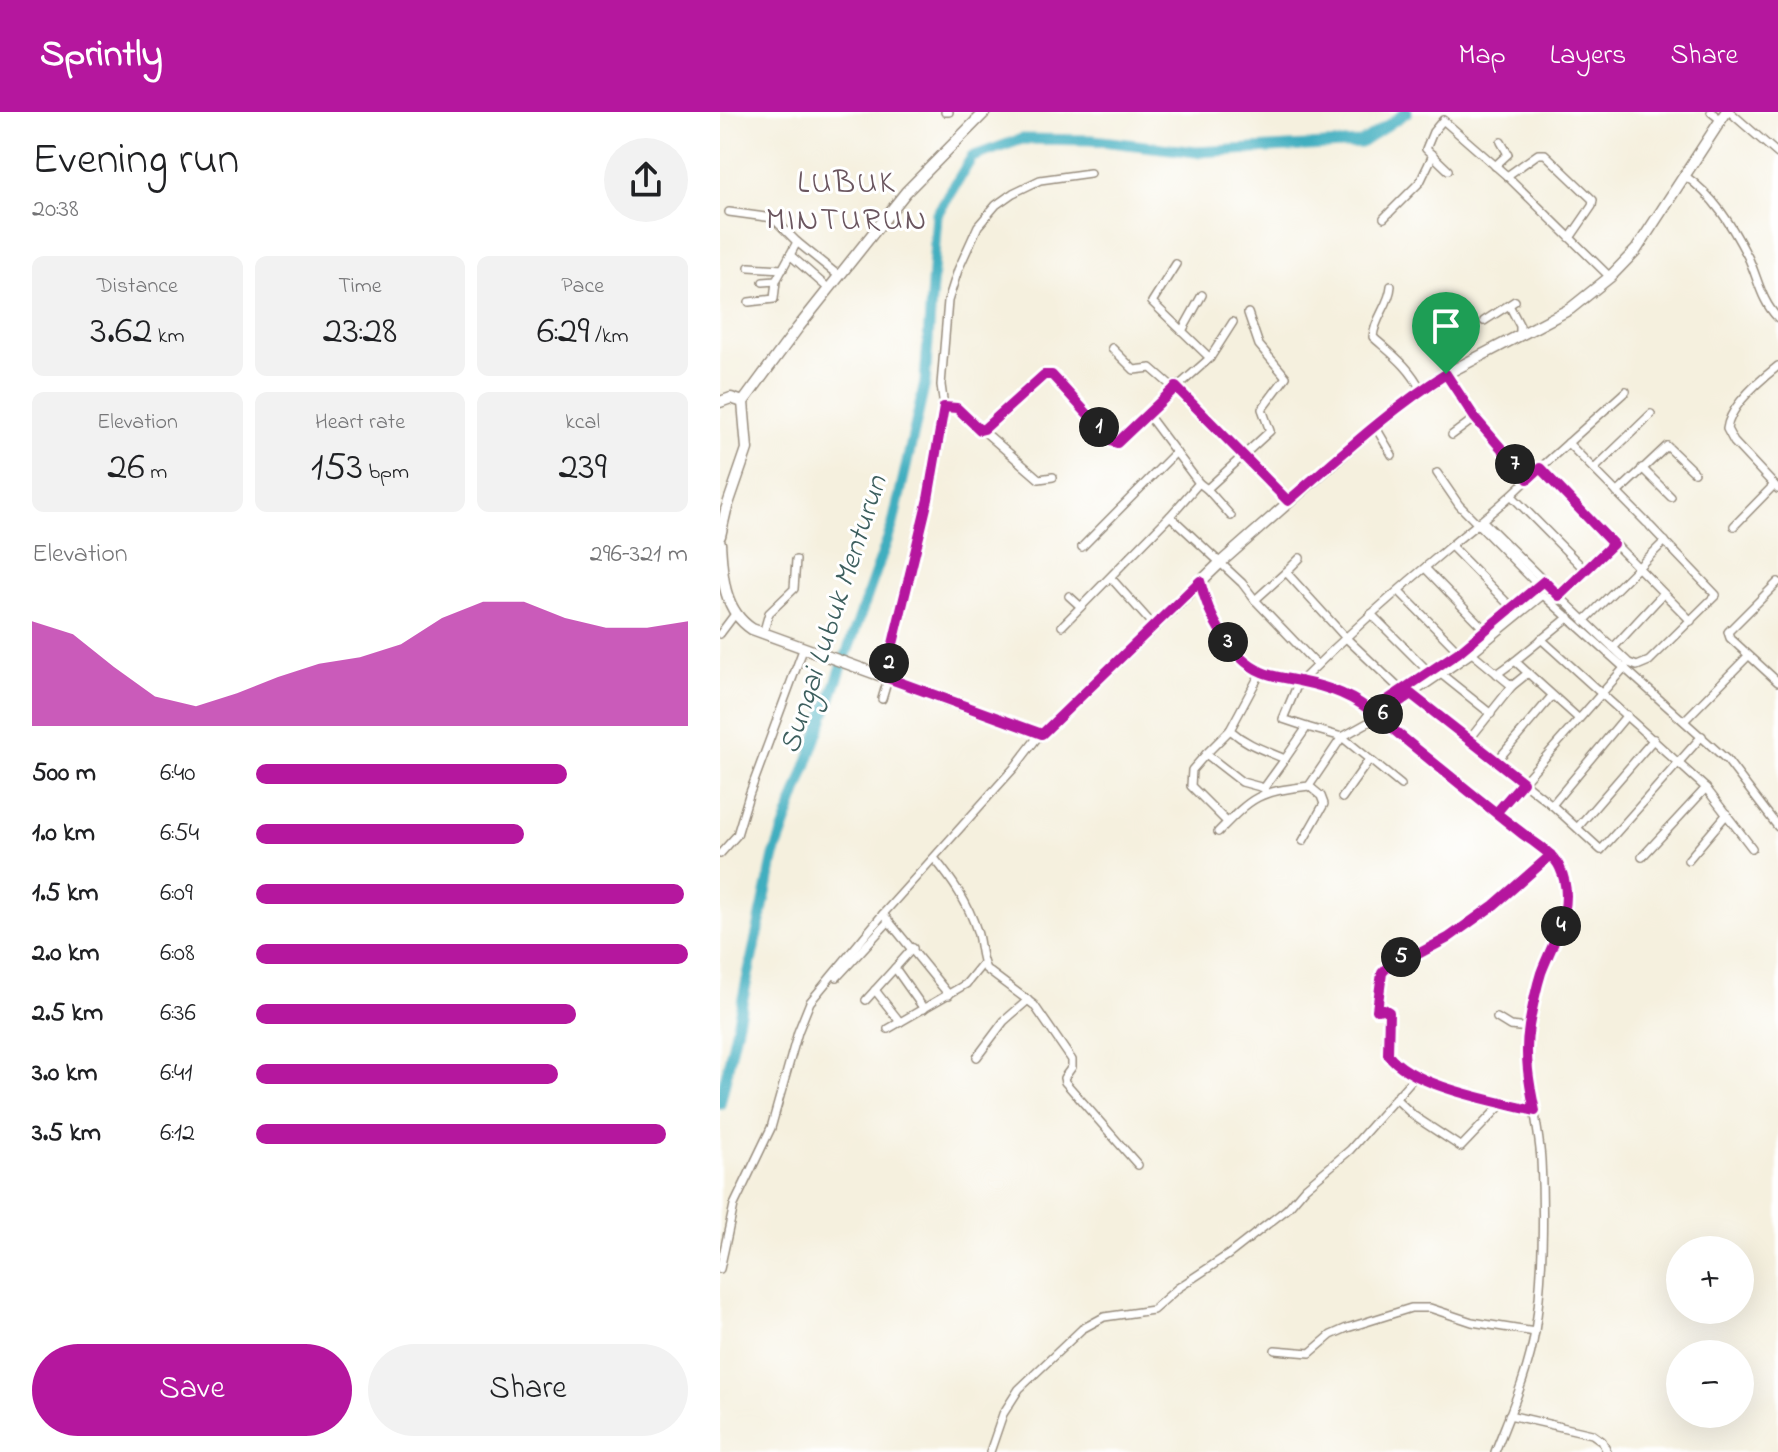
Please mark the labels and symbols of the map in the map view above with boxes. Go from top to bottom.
district label: LUBUK MINTURUN [766,161,928,245]
pin [1412,292,1480,374]
pin: 1 [1079,407,1119,447]
pin: 7 [1495,444,1535,484]
water label: Sungai Lubuk Menturun [769,469,901,760]
pin: 3 [1208,622,1248,662]
pin: 2 [869,643,909,683]
pin: 6 [1363,694,1403,734]
pin: 4 [1541,906,1581,946]
pin: 5 [1381,937,1421,977]

